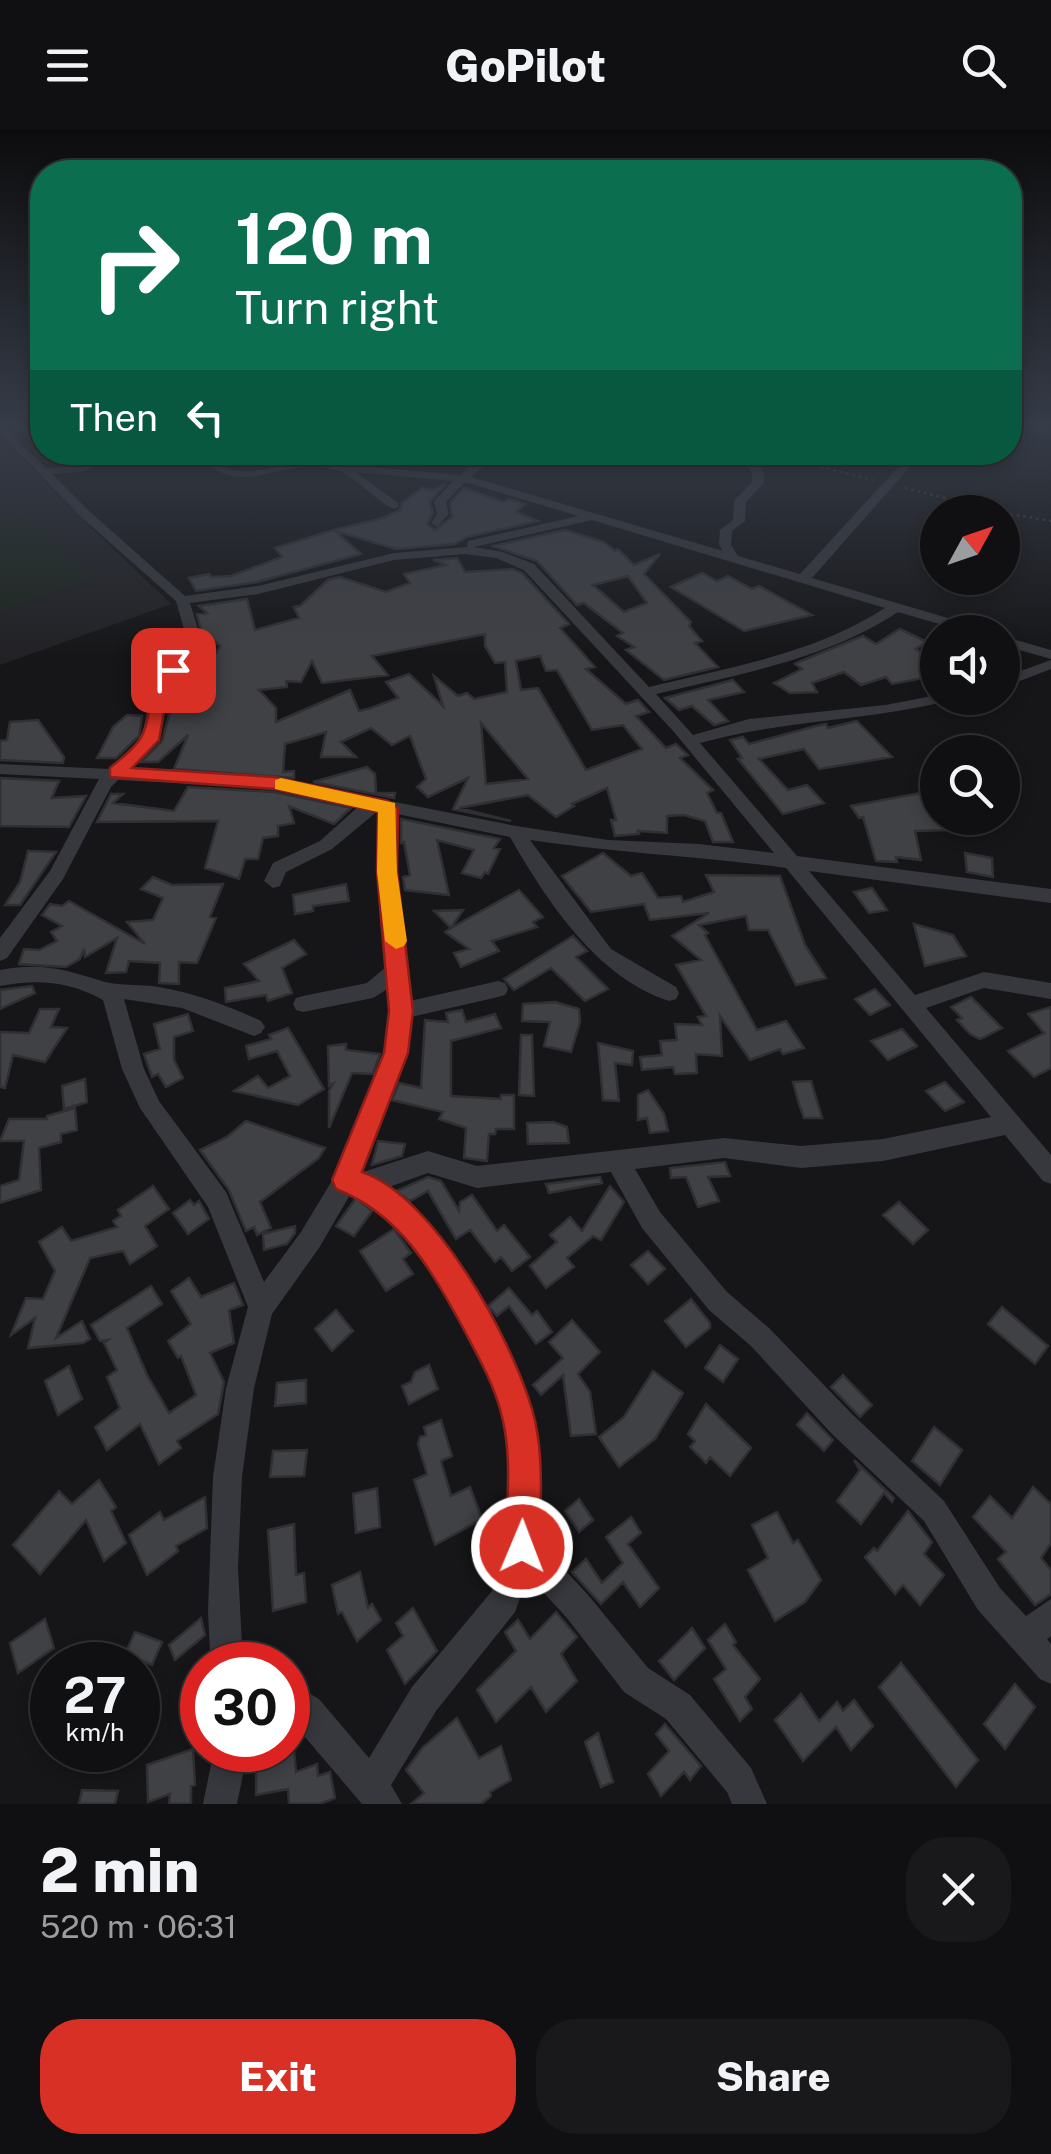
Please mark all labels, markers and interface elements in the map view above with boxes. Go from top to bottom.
icon: menu [40,38,95,93]
icon: search [956,38,1011,93]
text: GoPilot [445,39,606,92]
text: 120 m [235,197,433,280]
icon: right [70,200,200,330]
text: Turn right [235,281,439,334]
icon: left [178,390,233,445]
text: Then [70,395,158,440]
north arrow [920,495,1020,595]
map controls [920,495,1020,835]
button: sound [920,615,1020,715]
pin [131,628,216,713]
icon: arrive [146,643,201,698]
button: search [920,735,1020,835]
position arrow [470,1495,574,1599]
speed limit sign: 30 [180,1642,310,1772]
text: 27 [63,1665,127,1724]
text: km/h [66,1717,124,1747]
text: 2 min [40,1835,199,1906]
button: close [906,1837,1011,1942]
text: 520 m · 06:31 [40,1908,237,1945]
button: Exit [40,2019,516,2134]
button: Share [536,2019,1011,2134]

